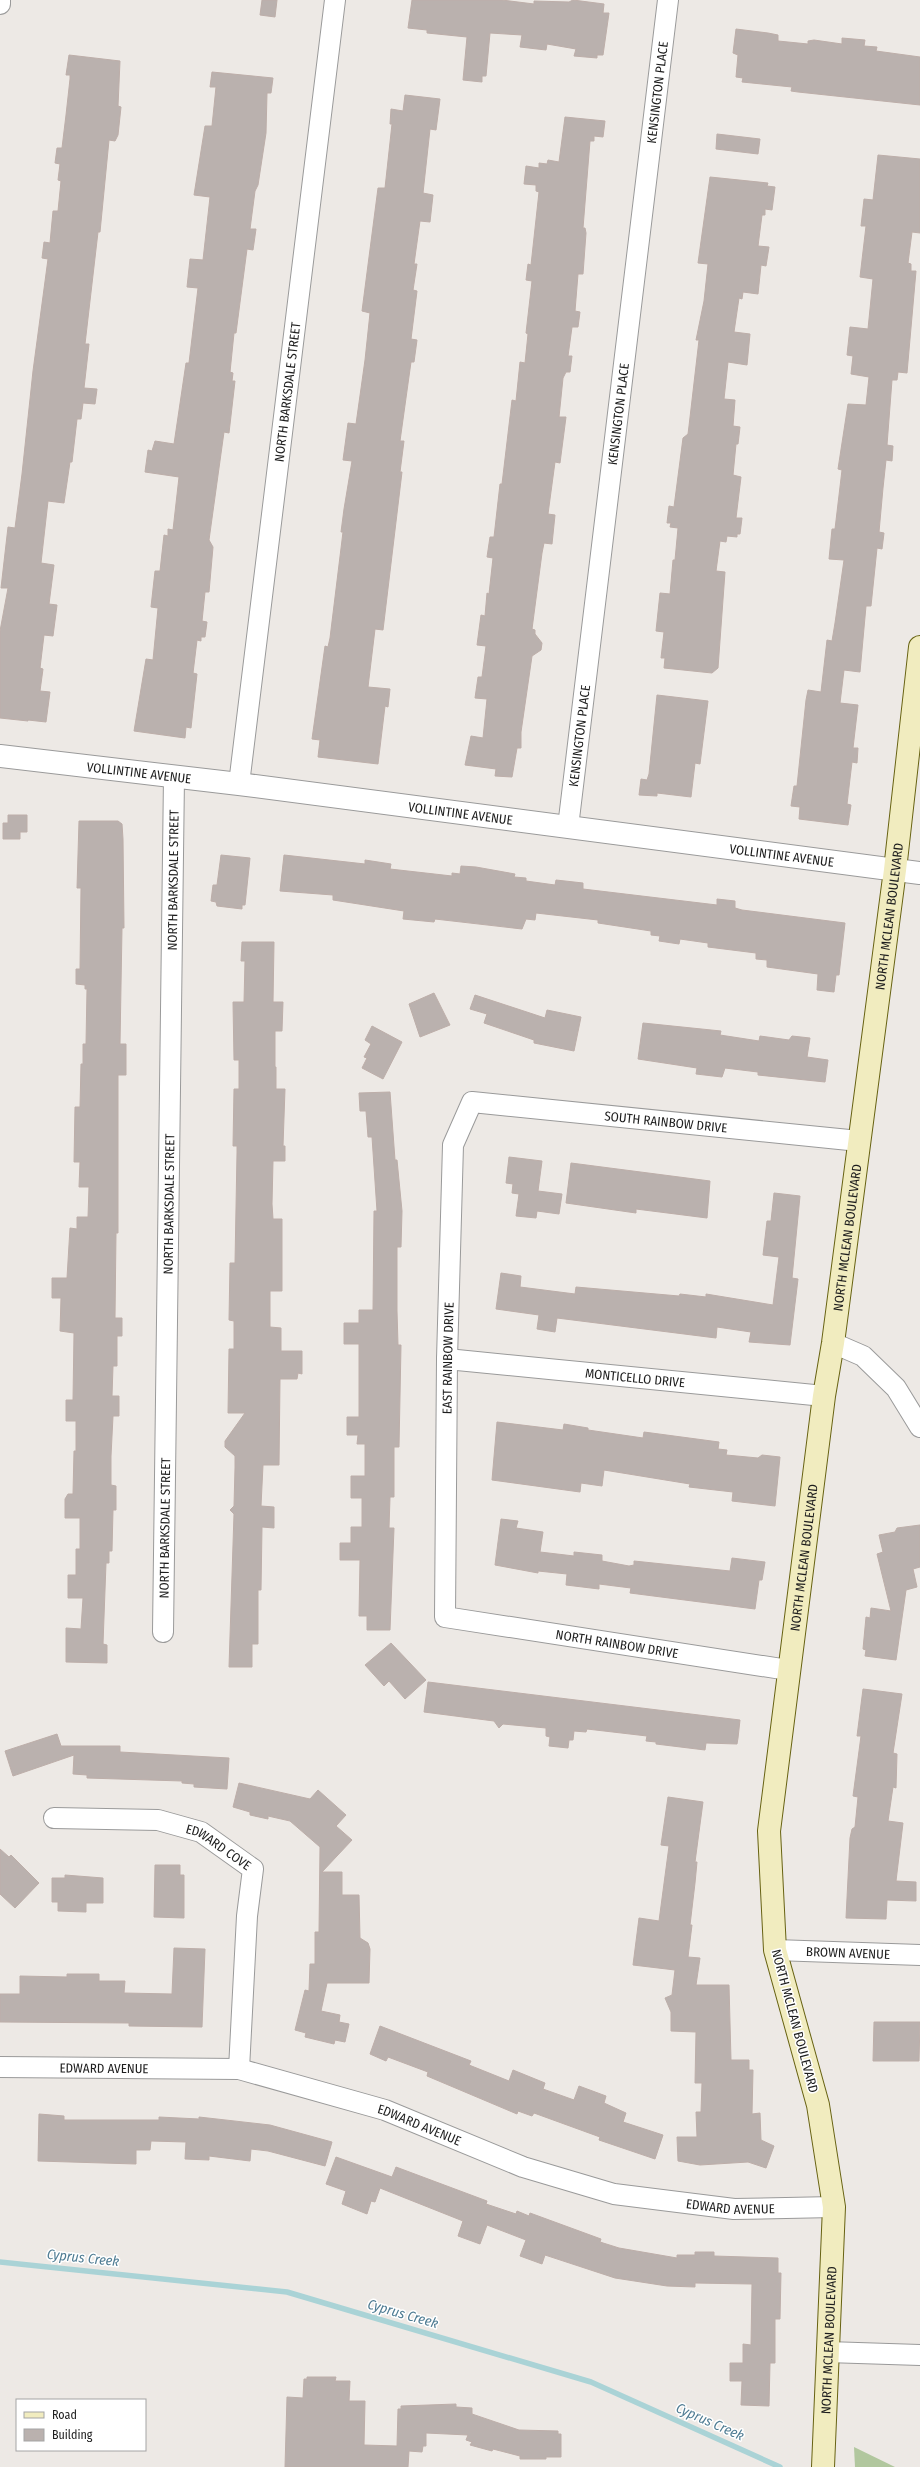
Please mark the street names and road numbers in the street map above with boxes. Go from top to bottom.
street label: KENSINGTON PLACE [643,41,670,144]
street label: NORTH BARKSDALE STREET [271,321,303,463]
street label: KENSINGTON PLACE [604,362,632,466]
street label: KENSINGTON PLACE [565,684,593,787]
street label: VOLLINTINE AVENUE [86,759,192,786]
street label: VOLLINTINE AVENUE [407,799,514,827]
street label: NORTH BARKSDALE STREET [164,810,181,951]
street label: VOLLINTINE AVENUE [729,841,835,869]
street label: NORTH MCLEAN BOULEVARD [872,842,905,991]
street label: SOUTH RAINBOW DRIVE [604,1108,728,1135]
street label: NORTH BARKSDALE STREET [160,1134,177,1275]
street label: NORTH MCLEAN BOULEVARD [830,1163,864,1312]
street label: EAST RAINBOW DRIVE [439,1302,456,1414]
street label: MONTICELLO DRIVE [584,1365,686,1390]
street label: NORTH BARKSDALE STREET [156,1457,173,1599]
street label: NORTH MCLEAN BOULEVARD [787,1483,820,1632]
street label: NORTH RAINBOW DRIVE [555,1627,679,1661]
street label: EDWARD COVE [184,1821,254,1873]
street label: BROWN AVENUE [806,1944,890,1961]
street label: NORTH MCLEAN BOULEVARD [769,1948,821,2094]
street label: EDWARD AVENUE [59,2060,149,2076]
street label: EDWARD AVENUE [376,2101,464,2148]
street label: EDWARD AVENUE [685,2196,775,2217]
street label: NORTH MCLEAN BOULEVARD [818,2266,839,2414]

